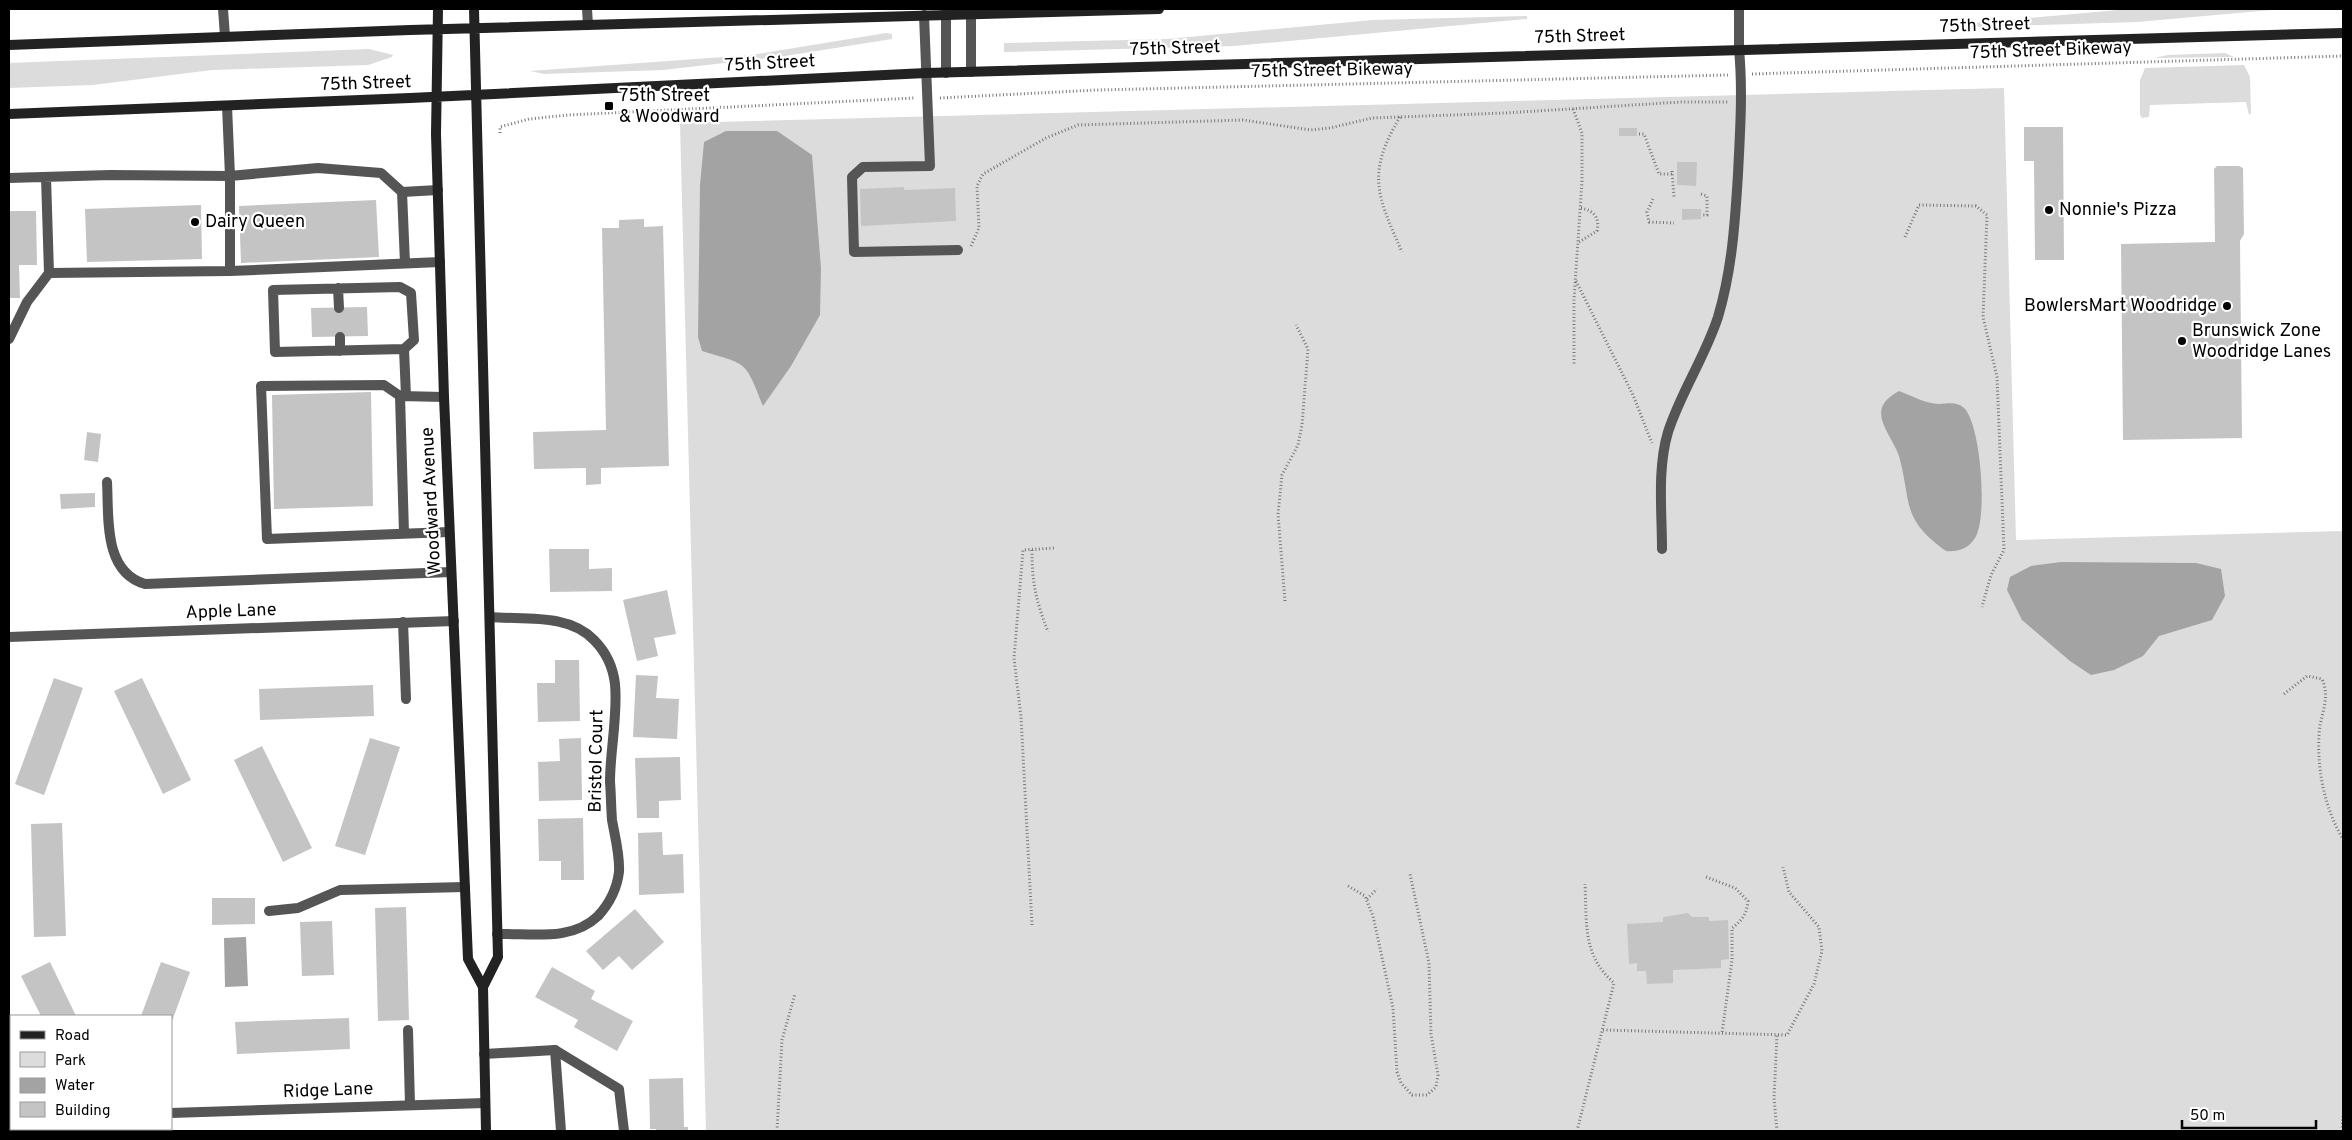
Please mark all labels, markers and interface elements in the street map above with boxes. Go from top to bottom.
street label: 75th Street [1939,13,2031,39]
street label: 75th Street [1534,24,1626,50]
street label: 75th Street [1129,36,1221,62]
street label: 75th Street Bikeway [1970,37,2132,65]
street label: 75th Street [724,50,816,78]
street label: 75th Street Bikeway [1251,58,1413,84]
street label: 75th Street [320,71,412,97]
place label: 75th Street & Woodward [619,85,720,129]
marker: 75th Street & Woodward [603,100,615,112]
place label: Nonnie's Pizza [2059,199,2177,222]
marker: Nonnie's Pizza [2043,204,2055,216]
place label: Dairy Queen [205,211,305,234]
marker: Dairy Queen [189,216,201,228]
place label: BowlersMart Woodridge [2024,295,2217,318]
marker: BowlersMart Woodridge [2221,300,2233,312]
place label: Brunswick Zone Woodridge Lanes [2192,320,2331,364]
marker: Brunswick Zone Woodridge Lanes [2176,335,2188,347]
street label: Woodward Avenue [417,426,447,576]
street label: Apple Lane [185,599,277,625]
street label: Bristol Court [585,709,609,813]
legend [10,1015,172,1130]
text: Road [55,1027,90,1046]
text: Park [55,1052,86,1071]
text: Water [55,1077,95,1096]
street label: Ridge Lane [282,1078,374,1104]
scale bar [2182,1098,2316,1130]
text: Building [55,1102,110,1121]
text: 50 m [2190,1107,2225,1126]

